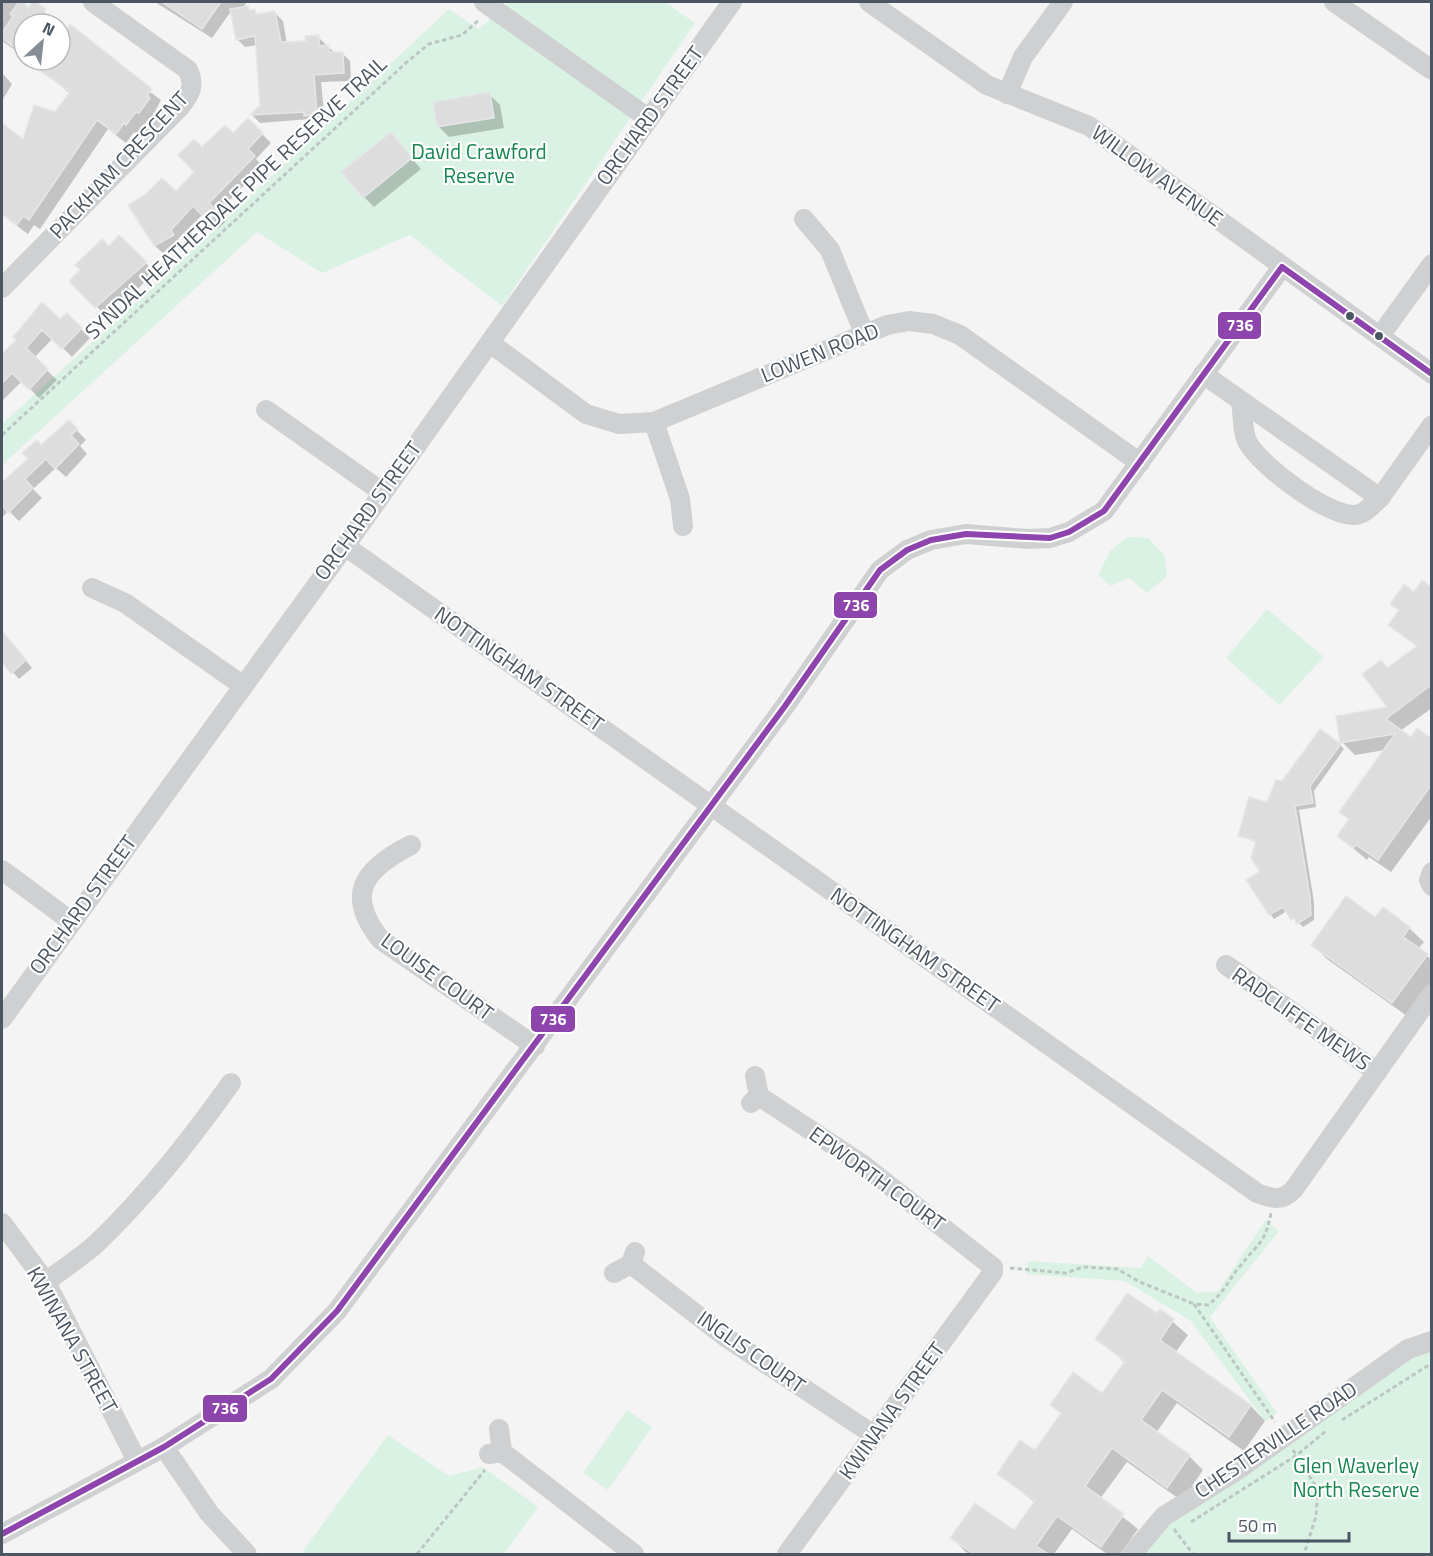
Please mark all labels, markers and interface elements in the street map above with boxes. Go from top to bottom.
north arrow [12,12,72,72]
text: N [38,15,59,42]
street label: ORCHARD STREET [588,39,711,192]
street label: SYNDAL HEATHERDALE PIPE RESERVE TRAIL [77,48,393,346]
street label: PACKHAM CRESCENT [41,83,195,245]
street label: WILLOW AVENUE [1085,117,1230,234]
park label: David Crawford Reserve [411,135,547,191]
unlabelled marker [1344,310,1356,322]
line badge: 736 [1217,311,1262,340]
text: 736 [1227,313,1253,337]
street label: LOWEN ROAD [756,314,884,390]
unlabelled marker [1373,330,1385,342]
street label: ORCHARD STREET [306,434,429,587]
line badge: 736 [833,591,878,619]
text: 736 [843,593,869,617]
street label: NOTTINGHAM STREET [428,598,611,739]
street label: ORCHARD STREET [21,828,144,981]
street label: NOTTINGHAM STREET [824,879,1007,1020]
street label: LOUISE COURT [375,924,500,1028]
street label: RADCLIFFE MEWS [1226,958,1378,1078]
line badge: 736 [530,1005,576,1033]
text: 736 [540,1007,566,1031]
street label: EPWORTH COURT [803,1118,952,1239]
street label: KWINANA STREET [19,1260,126,1419]
street label: INGLIS COURT [691,1302,812,1400]
street label: KWINANA STREET [830,1335,952,1486]
street label: CHESTERVILLE ROAD [1188,1373,1363,1506]
line badge: 736 [202,1394,248,1423]
text: 736 [212,1396,238,1420]
park label: Glen Waverley North Reserve [1292,1449,1420,1505]
scale bar [1229,1505,1349,1543]
text: 50 m [1238,1512,1277,1539]

